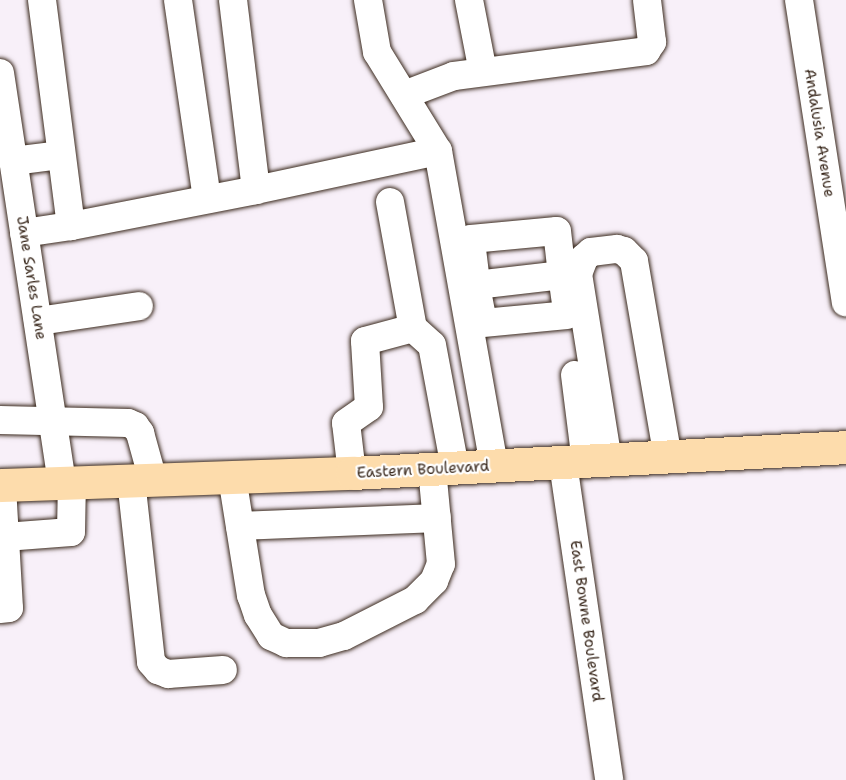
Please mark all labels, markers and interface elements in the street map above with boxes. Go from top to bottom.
street label: Andalusia Avenue [800,67,838,199]
street label: Jane Sarles Lane [12,215,50,341]
street label: Eastern Boulevard [356,458,490,482]
street label: East Bowne Boulevard [566,539,606,703]

